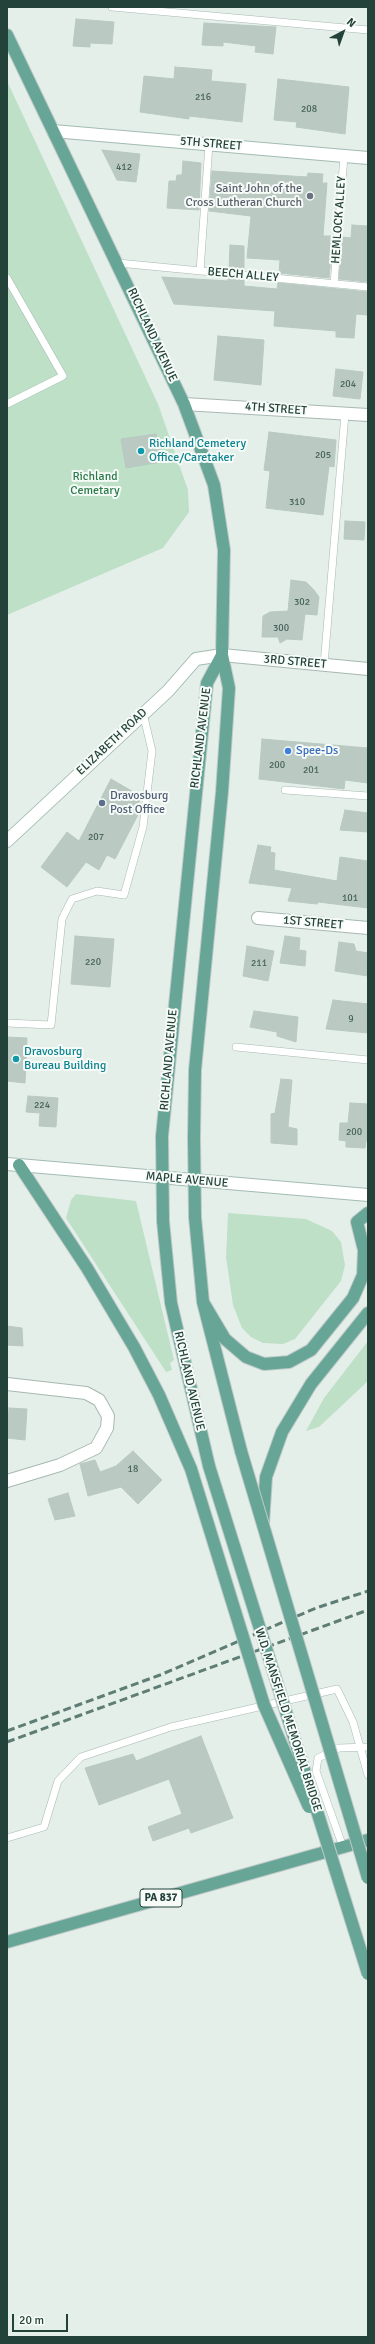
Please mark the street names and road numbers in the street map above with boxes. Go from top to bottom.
street label: 5TH STREET [179,134,243,154]
street label: HEMLOCK ALLEY [329,176,349,264]
street label: BEECH ALLEY [207,265,279,285]
street label: RICHLAND AVENUE [124,286,180,384]
street label: 4TH STREET [245,400,307,418]
street label: 3RD STREET [263,652,327,672]
street label: RICHLAND AVENUE [188,687,214,789]
street label: ELIZABETH ROAD [74,706,150,778]
street label: 1ST STREET [282,913,344,933]
street label: RICHLAND AVENUE [157,1009,181,1111]
street label: MAPLE AVENUE [145,1169,229,1191]
street label: RICHLAND AVENUE [171,1330,207,1432]
street label: W.D. MANSFIELD MEMORIAL BRIDGE [251,1626,325,1814]
road number: PA 837 [140,1889,182,1907]

